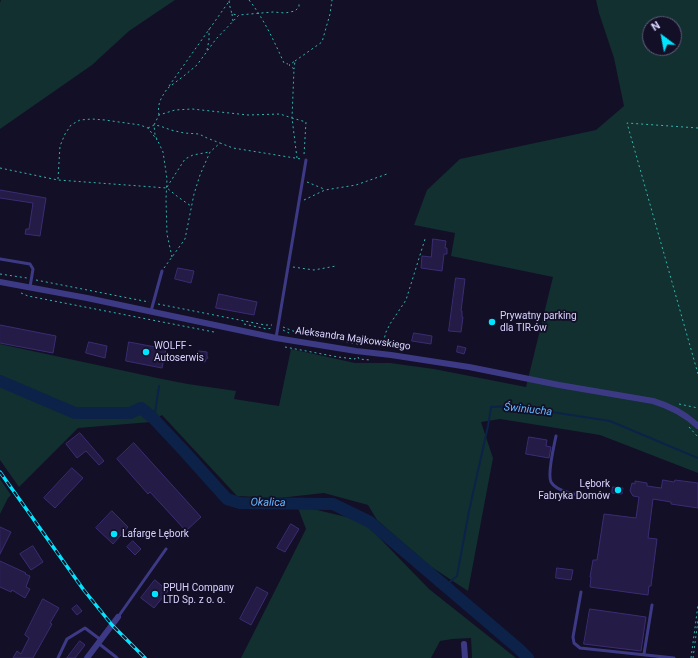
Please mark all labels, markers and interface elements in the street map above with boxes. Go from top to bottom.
north arrow [642,16,682,56]
text: N [649,19,663,34]
place label: Prywatny parking dla TIR-ów [500,310,577,334]
marker: Prywatny parking dla TIR-ów [487,317,497,327]
street label: Aleksandra Majkowskiego [295,325,411,353]
place label: WOLFF - Autoserwis [154,340,204,364]
marker: WOLFF - Autoserwis [141,347,151,357]
water label: Świniucha [503,401,553,419]
place label: Lębork Fabryka Domów [538,478,610,502]
marker: Lębork Fabryka Domów [613,485,623,495]
water label: Okalica [250,496,286,510]
place label: Lafarge Lębork [122,528,189,540]
marker: Lafarge Lębork [109,529,119,539]
place label: PPUH Company LTD Sp. z o. o. [163,582,234,606]
marker: PPUH Company LTD Sp. z o. o. [150,589,160,599]

